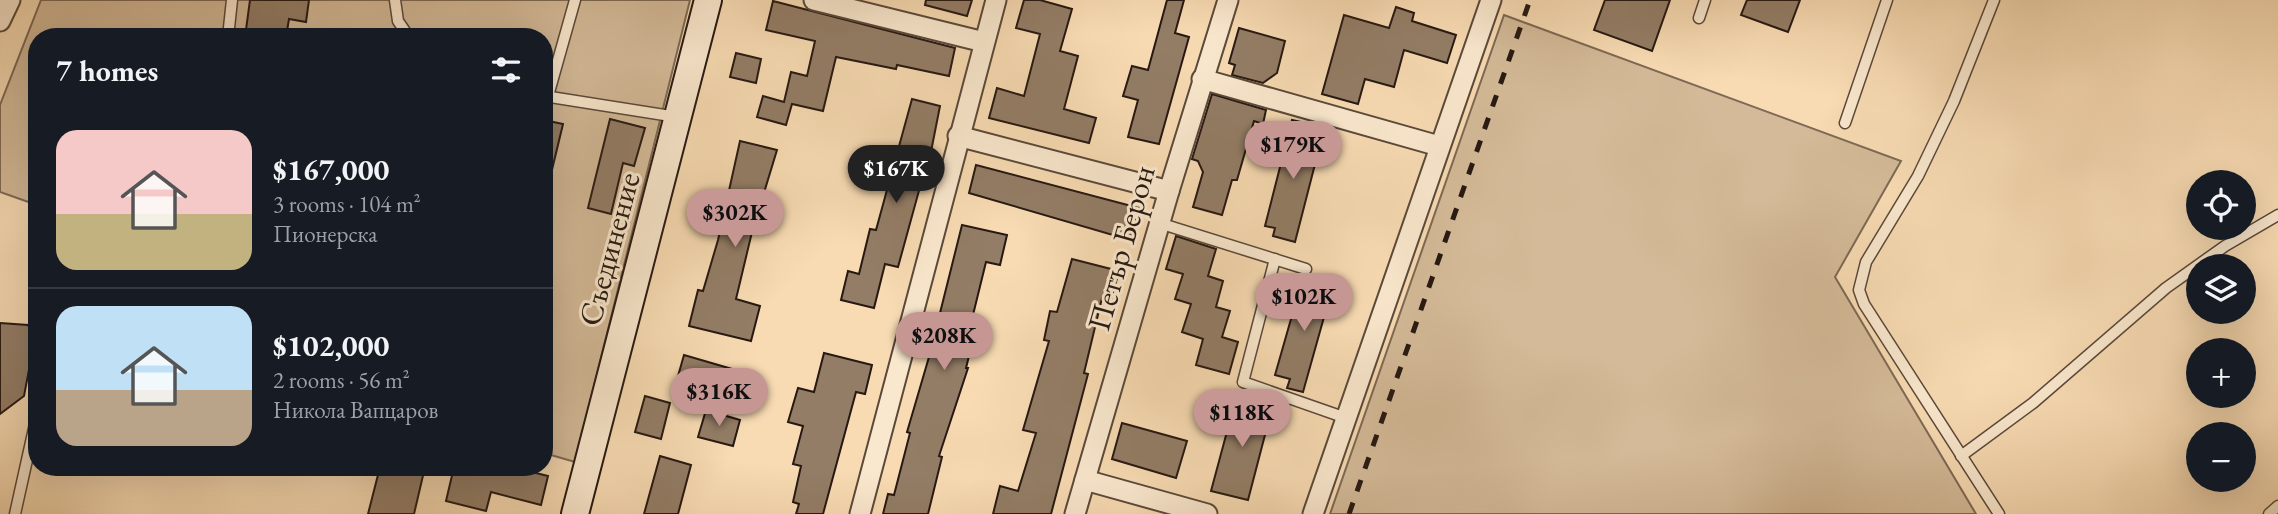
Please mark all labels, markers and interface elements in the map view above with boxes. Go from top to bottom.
text: 7 homes [56,51,158,90]
icon: filters [487,51,525,89]
pin: $179K [1244,122,1342,181]
text: $179K [1261,129,1325,159]
pin: $167K [847,146,945,205]
text: $167,000 [273,150,389,189]
text: $167K [864,153,928,183]
icon: home [112,158,196,242]
street label: Петър Берон [1077,160,1165,336]
street label: Съединение [568,168,650,330]
map controls [2186,170,2256,492]
button: locate [2186,170,2256,240]
text: 3 rooms · 104 m² [273,189,421,219]
pin: $302K [686,190,784,249]
text: $302K [703,197,767,227]
text: Пионерска [273,219,377,249]
button: layers [2186,254,2256,324]
pin: $102K [1255,274,1353,333]
text: $102K [1272,281,1336,311]
pin: $208K [895,312,993,372]
text: $208K [912,320,976,350]
text: $102,000 [273,326,389,365]
icon: home [112,334,196,418]
button: + [2186,338,2256,408]
text: 2 rooms · 56 m² [273,365,410,395]
pin: $316K [670,368,768,428]
text: $316K [687,376,751,406]
pin: $118K [1193,390,1291,449]
text: Никола Вапцаров [273,395,438,425]
text: $118K [1210,397,1274,427]
button: − [2186,422,2256,492]

